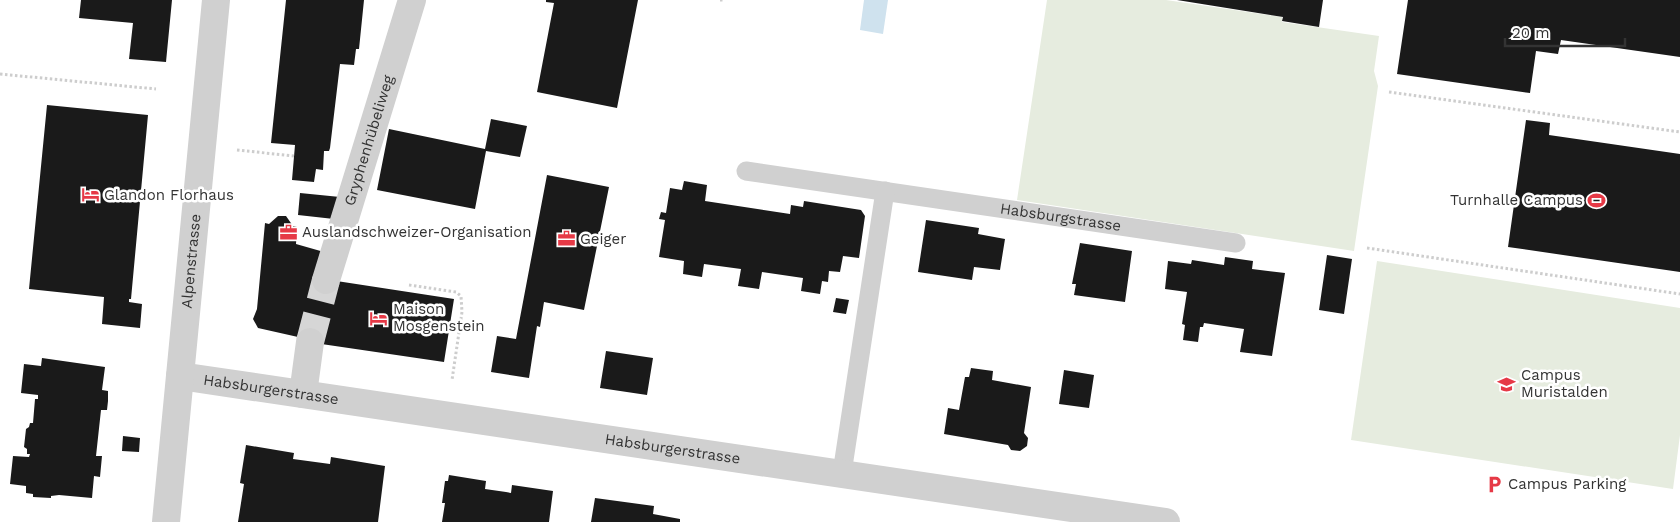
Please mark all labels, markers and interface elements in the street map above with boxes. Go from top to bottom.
scale bar [1505,15,1625,47]
text: 20 m [1512,24,1550,42]
street label: Gryphenhübeliweg [340,73,397,208]
hotel icon: Glandon Florhaus [80,185,100,205]
place label: Glandon Florhaus [104,186,234,204]
sports icon: Turnhalle Campus [1587,190,1607,210]
place label: Turnhalle Campus [1450,191,1583,209]
street label: Habsburgstrasse [999,199,1122,235]
street label: Alpenstrasse [177,213,204,309]
office icon: Auslandschweizer-Organisation [278,222,298,242]
place label: Auslandschweizer-Organisation [302,223,532,241]
office icon: Geiger [556,229,576,249]
place label: Geiger [580,230,626,248]
place label: Maison Mosgenstein [393,300,485,335]
hotel icon: Maison Mosgenstein [369,308,389,328]
place label: Campus Muristalden [1521,366,1608,401]
street label: Habsburgerstrasse [202,371,340,408]
school or university icon: Campus Muristalden [1497,374,1517,394]
street label: Habsburgerstrasse [604,430,742,468]
parking icon: Campus Parking [1484,474,1504,494]
place label: Campus Parking [1508,475,1626,493]

